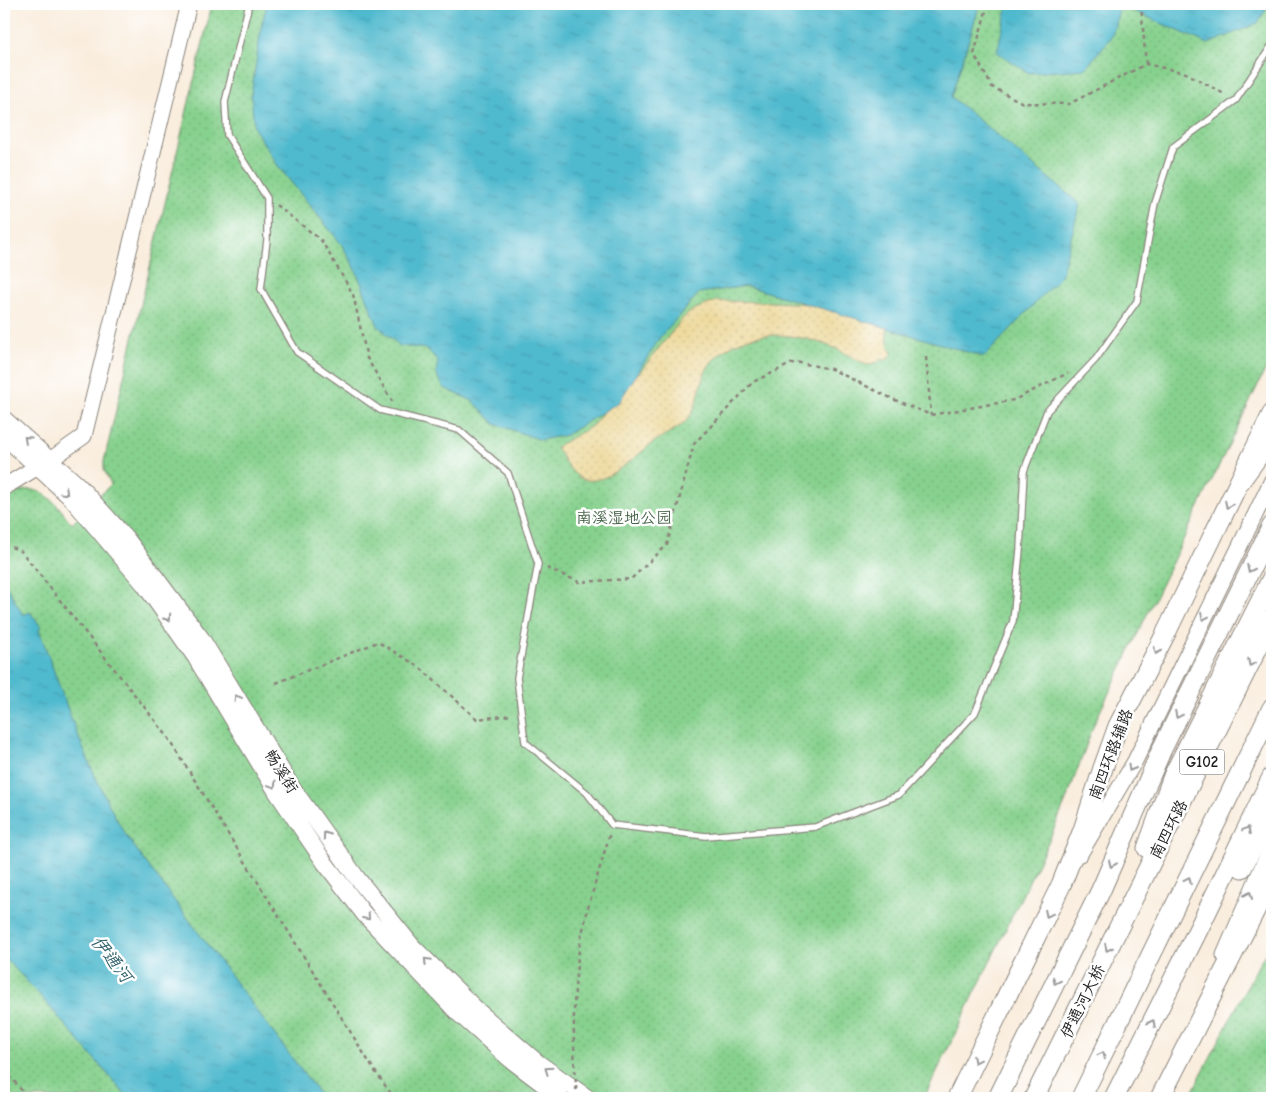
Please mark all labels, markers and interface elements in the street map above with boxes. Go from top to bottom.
one-way arrow [23,436,32,445]
one-way arrow [60,486,69,495]
one-way arrow [1224,500,1234,509]
park label: 南溪湿地公园 [576,509,672,527]
one-way arrow [1246,564,1256,573]
one-way arrow [162,612,171,622]
one-way arrow [1201,612,1211,621]
one-way arrow [1153,646,1163,655]
one-way arrow [1247,658,1257,667]
one-way arrow [234,695,244,704]
street label: 南四环路辅路 [1085,706,1137,802]
one-way arrow [1174,710,1184,719]
street label: 畅溪街 [261,746,302,797]
road number: G102 [1180,750,1224,774]
one-way arrow [1127,763,1137,772]
one-way arrow [267,780,277,789]
street label: 南四环路 [1146,797,1191,862]
one-way arrow [1241,826,1251,835]
one-way arrow [323,831,332,841]
one-way arrow [1108,859,1119,868]
one-way arrow [1182,876,1193,885]
one-way arrow [1243,891,1254,900]
one-way arrow [1043,909,1054,918]
one-way arrow [362,912,371,921]
water label: 伊通河 [87,932,138,989]
one-way arrow [1104,943,1114,952]
one-way arrow [424,958,433,967]
street label: 伊通河大桥 [1057,962,1109,1041]
one-way arrow [1052,976,1062,985]
one-way arrow [1146,1020,1156,1029]
one-way arrow [1096,1051,1106,1060]
one-way arrow [972,1055,982,1064]
one-way arrow [544,1067,554,1076]

